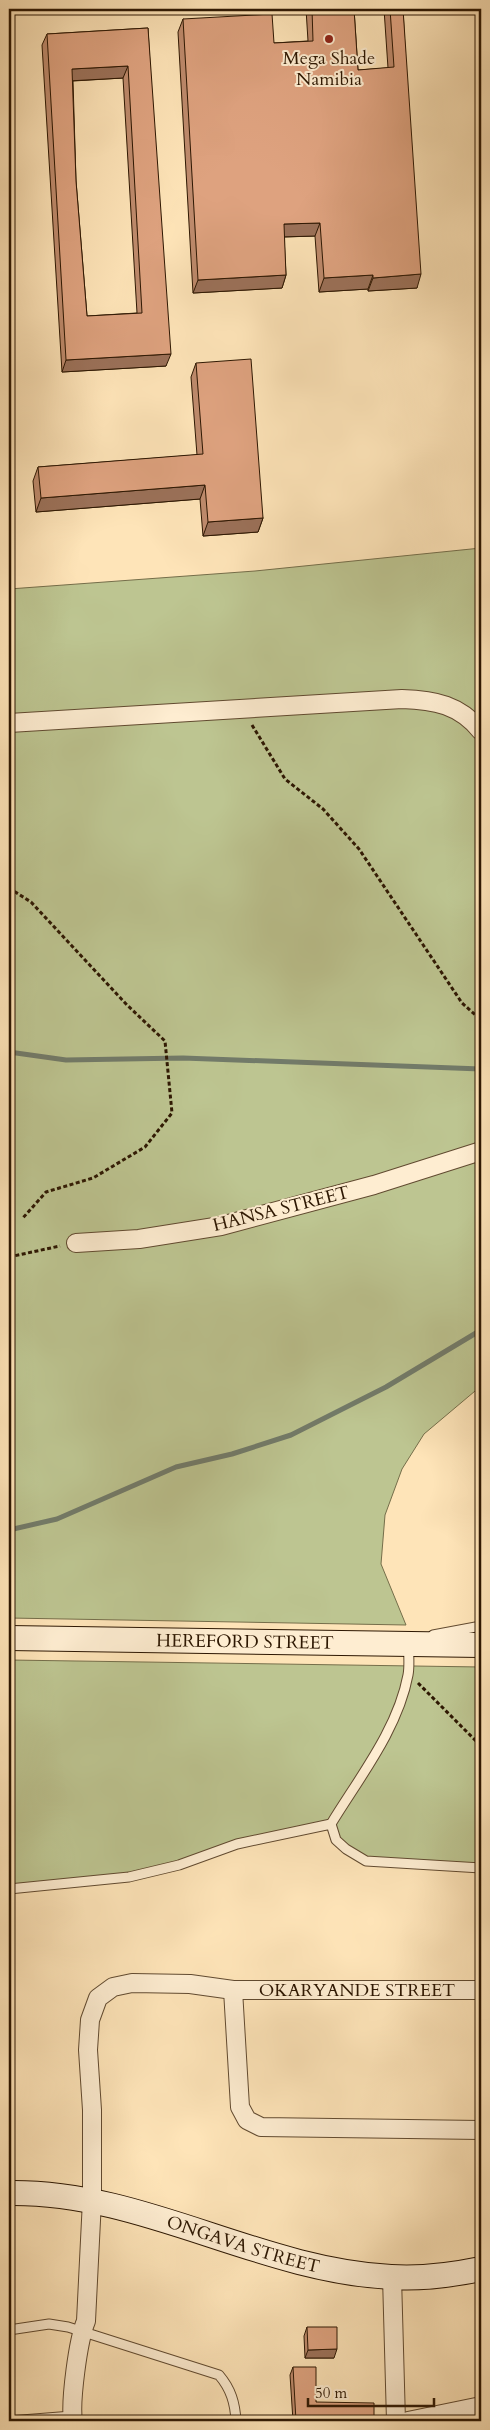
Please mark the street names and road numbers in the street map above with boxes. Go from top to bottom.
street label: HANSA STREET [210,1180,352,1238]
street label: HEREFORD STREET [156,1628,334,1655]
street label: OKARYANDE STREET [259,1978,455,2003]
street label: ONGAVA STREET [164,2209,322,2279]

